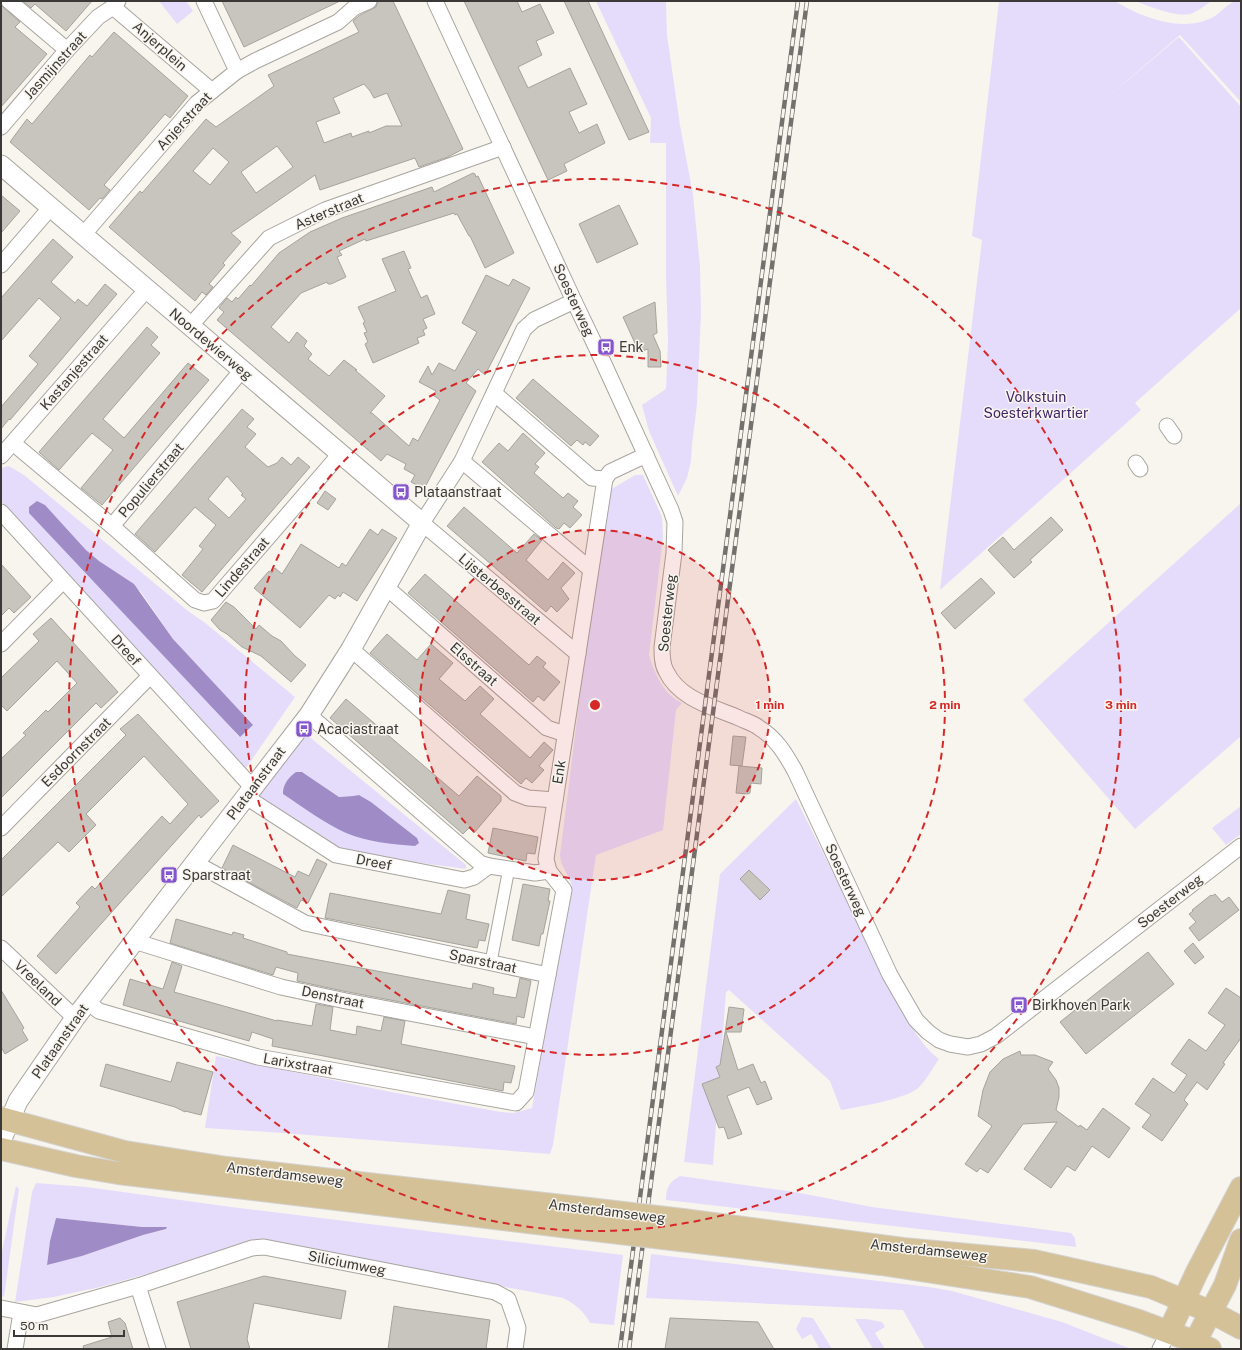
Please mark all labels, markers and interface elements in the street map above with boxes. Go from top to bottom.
street label: Anjerplein [130,18,190,74]
street label: Jasmijnstraat [20,28,90,102]
street label: Anjerstraat [153,89,215,153]
street label: Asterstraat [292,189,366,233]
street label: Soesterweg [550,261,598,339]
street label: Noordewierweg [166,305,256,383]
street label: Kastanjestraat [37,331,111,413]
bus stop icon: Enk [596,337,616,357]
place label: Enk [619,339,644,355]
park label: Volkstuin Soesterkwartier [984,389,1088,421]
street label: Populierstraat [115,439,187,521]
bus stop icon: Plataanstraat [391,482,411,502]
place label: Plataanstraat [414,484,502,500]
street label: Lindestraat [212,534,272,600]
street label: Lijsterbesstraat [456,550,544,628]
street label: Soesterweg [655,573,679,653]
street label: Dreef [108,631,144,669]
street label: Elsstraat [447,639,501,689]
centre of rings [588,698,602,712]
text: 1 min [756,698,784,712]
text: 2 min [929,698,961,712]
text: 3 min [1105,698,1137,712]
street label: Esdoornstraat [38,714,114,790]
bus stop icon: Acaciastraat [294,719,314,739]
place label: Acaciastraat [317,721,399,737]
street label: Plataanstraat [223,743,289,823]
street label: Enk [549,759,569,785]
street label: Soesterweg [822,841,870,919]
street label: Dreef [355,851,394,873]
bus stop icon: Sparstraat [159,865,179,885]
place label: Sparstraat [182,867,251,883]
street label: Soesterweg [1134,870,1206,931]
street label: Sparstraat [448,946,518,976]
street label: Vreeland [11,957,65,1009]
street label: Denstraat [300,983,366,1011]
bus stop icon: Birkhoven Park [1009,995,1029,1015]
place label: Birkhoven Park [1032,997,1130,1013]
street label: Plataanstraat [28,1001,92,1081]
street label: Larixstraat [262,1050,334,1078]
street label: Amsterdamseweg [226,1159,345,1189]
street label: Amsterdamseweg [548,1196,667,1226]
street label: Amsterdamseweg [870,1236,989,1264]
street label: Siliciumweg [307,1248,388,1278]
scale bar [14,1312,124,1338]
text: 50 m [20,1319,48,1333]

